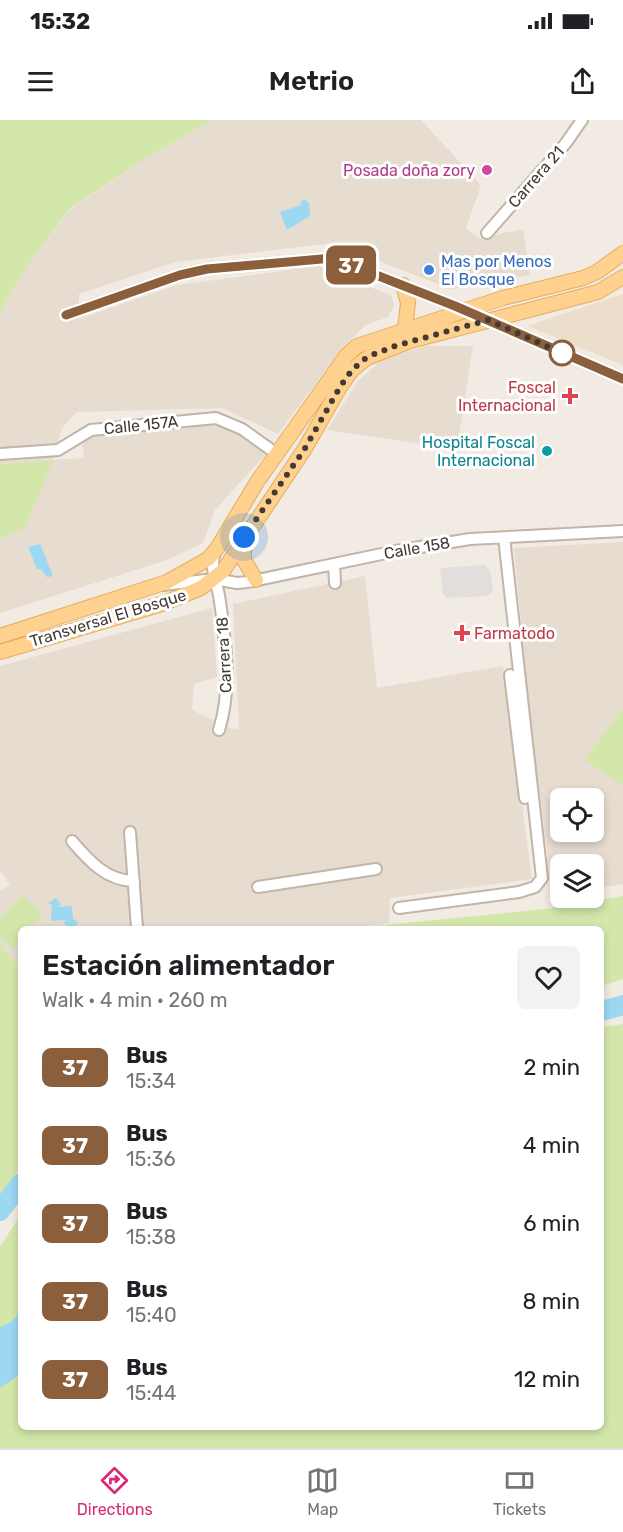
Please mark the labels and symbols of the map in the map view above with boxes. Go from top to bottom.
street label: Carrera 21 [504,142,568,212]
place label: Posada doña zory [343,161,475,180]
marker: Posada doña zory [480,163,494,177]
line badge: 37 [324,246,378,284]
place label: Mas por Menos El Bosque [441,252,552,289]
marker: Mas por Menos El Bosque [422,263,436,277]
unlabelled marker [549,340,575,366]
place label: Foscal Internacional [458,378,556,415]
marker: Foscal Internacional [561,387,579,405]
street label: Calle 157A [103,412,179,438]
place label: Hospital Foscal Internacional [422,433,535,470]
marker: Hospital Foscal Internacional [540,444,554,458]
your location [229,522,259,552]
street label: Calle 158 [383,533,451,563]
street label: Transversal El Bosque [28,585,188,651]
street label: Carrera 18 [213,616,235,694]
place label: Farmatodo [474,624,555,643]
marker: Farmatodo [455,626,469,640]

